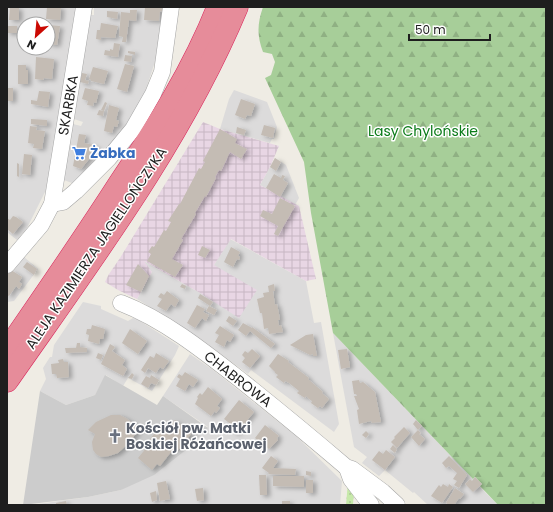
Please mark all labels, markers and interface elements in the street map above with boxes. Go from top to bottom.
north arrow [16,16,56,56]
scale bar [409,16,490,42]
text: 50 m [415,21,446,38]
text: N [24,36,39,54]
street label: SKARBKA [53,73,83,137]
park label: Lasy Chylońskie [368,121,478,141]
street label: ALEJA KAZIMIERZA JAGIELLOŃCZYKA [21,143,171,353]
place label: Żabka [90,143,136,163]
supermarket icon: Żabka [71,145,87,161]
street label: CHABROWA [200,346,276,412]
place label: Kościół pw. Matki Boskiej Różańcowej [126,418,267,454]
church icon: Kościół pw. Matki Boskiej Różańcowej [107,428,123,444]

